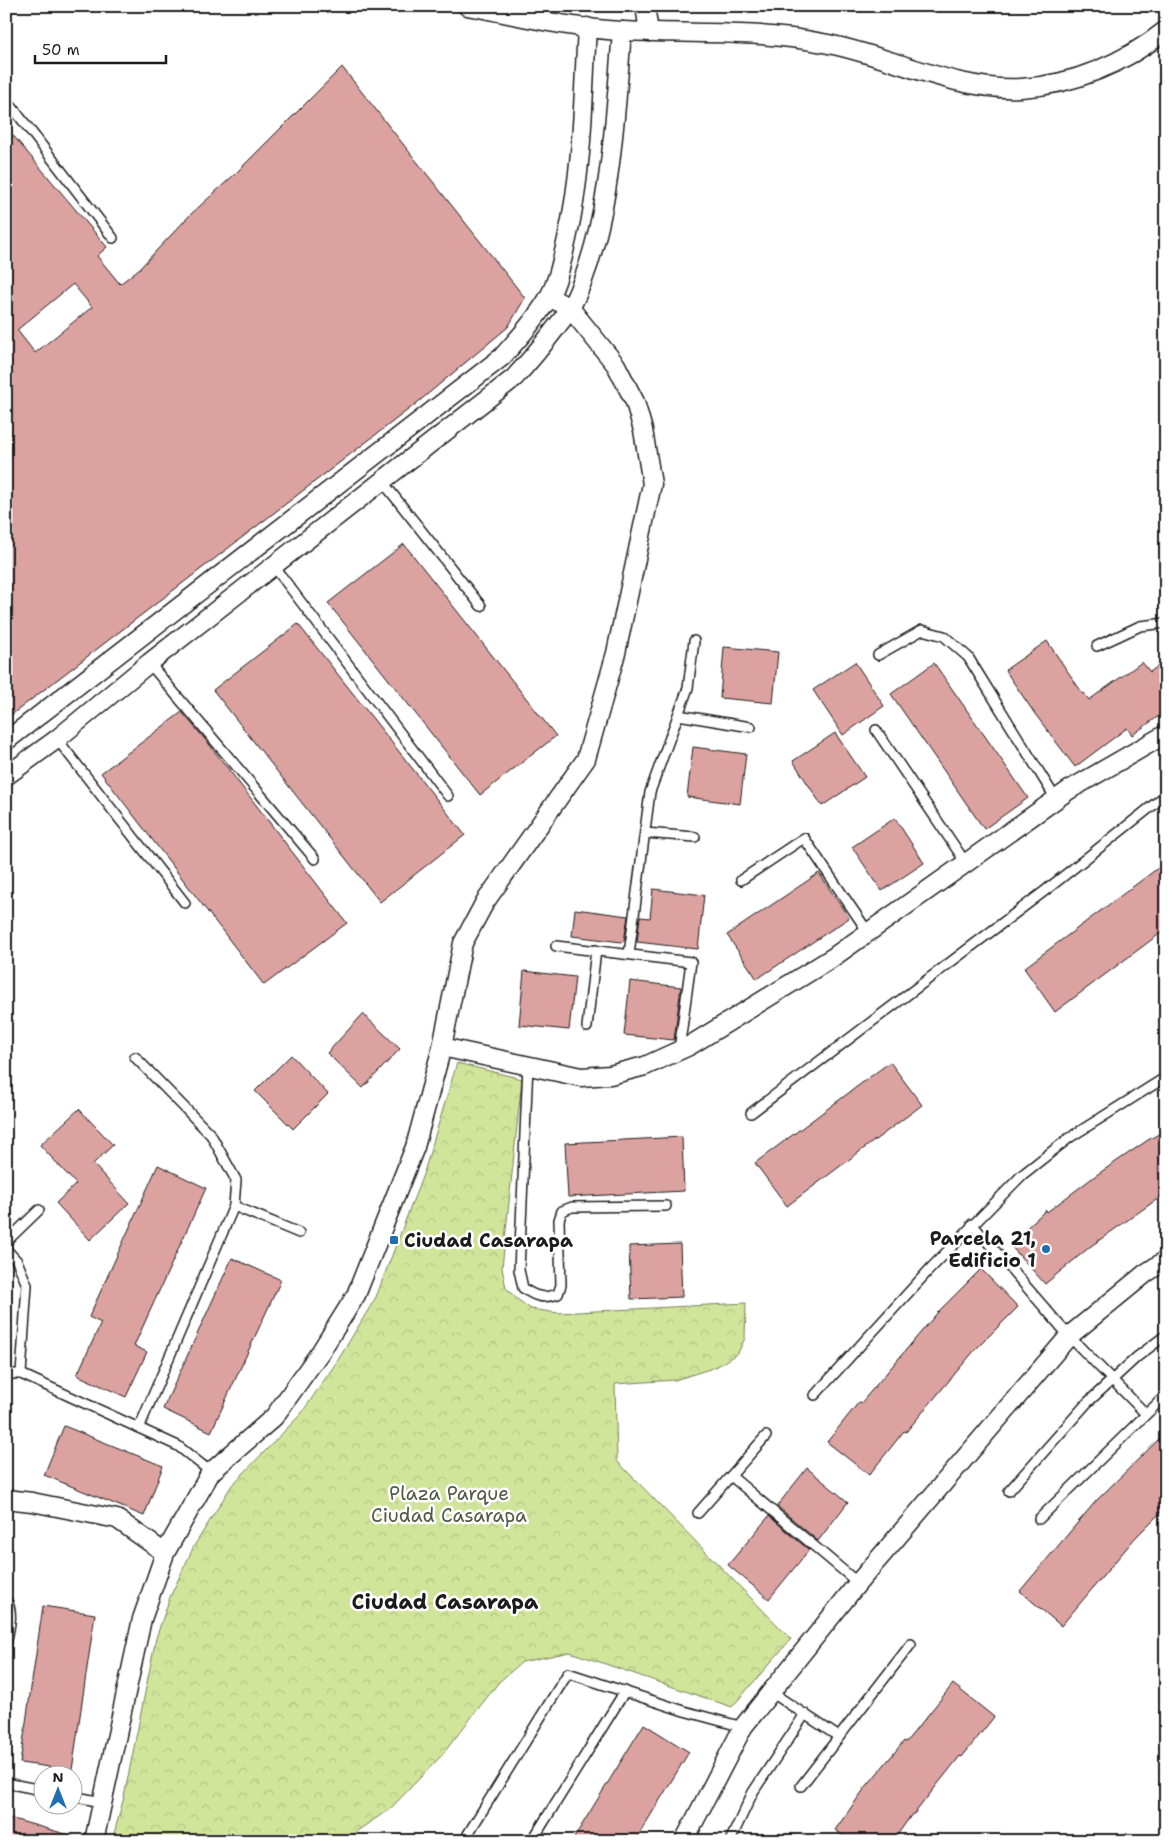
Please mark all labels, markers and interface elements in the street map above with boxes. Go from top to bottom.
scale bar [35,32,166,64]
text: 50 m [42,40,80,60]
place label: Parcela 21, Edificio 1 [930,1226,1036,1273]
place label: Ciudad Casarapa [404,1228,573,1253]
marker: Ciudad Casarapa [388,1234,400,1246]
marker: Parcela 21, Edificio 1 [1040,1243,1052,1255]
park label: Plaza Parque Ciudad Casarapa [371,1481,527,1528]
district label: Ciudad Casarapa [352,1588,539,1616]
north arrow [32,1764,82,1814]
text: N [52,1768,64,1786]

